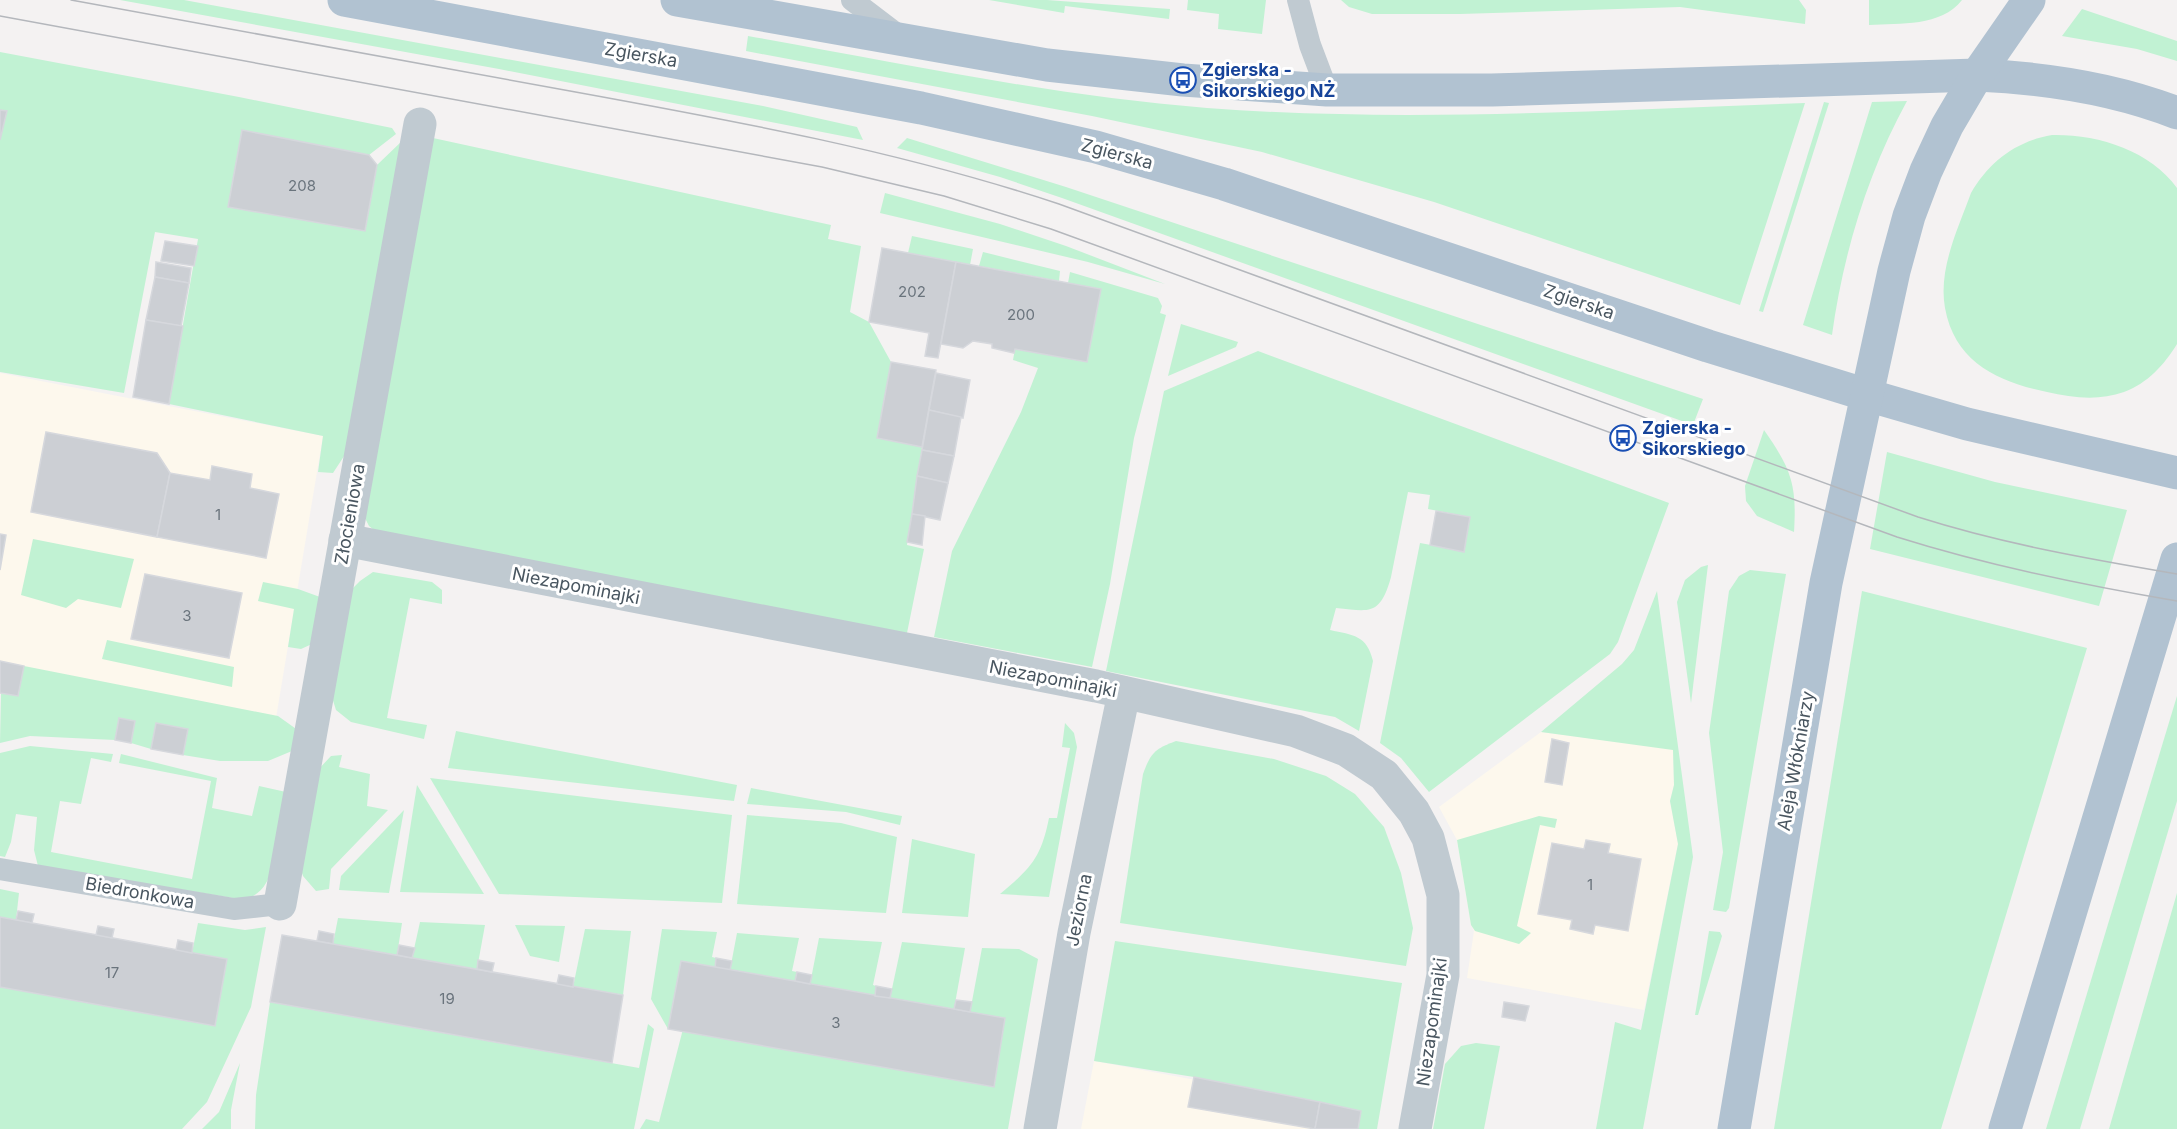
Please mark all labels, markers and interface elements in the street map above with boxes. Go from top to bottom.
street label: Zgierska [603,38,679,71]
place label: Zgierska - Sikorskiego NŻ [1202,59,1336,101]
bus stop icon: Zgierska - Sikorskiego NŻ [1168,65,1198,95]
street label: Zgierska [1079,134,1155,173]
house number: 208 [288,176,316,195]
street label: Zgierska [1541,280,1617,323]
house number: 202 [898,282,926,301]
house number: 200 [1007,305,1035,324]
place label: Zgierska - Sikorskiego [1642,417,1746,459]
bus stop icon: Zgierska - Sikorskiego [1608,423,1638,453]
street label: Złocieniowa [330,462,369,566]
house number: 1 [215,505,221,524]
street label: Niezapominajki [511,563,642,608]
house number: 3 [182,606,192,625]
street label: Niezapominajki [988,656,1119,701]
street label: Aleja Włókniarzy [1773,689,1818,832]
street label: Jeziorna [1061,872,1096,948]
street label: Biedronkowa [84,873,196,912]
house number: 1 [1587,875,1593,894]
street label: Niezapominajki [1412,956,1451,1088]
house number: 17 [105,963,119,982]
house number: 19 [439,989,455,1008]
house number: 3 [831,1013,841,1032]

